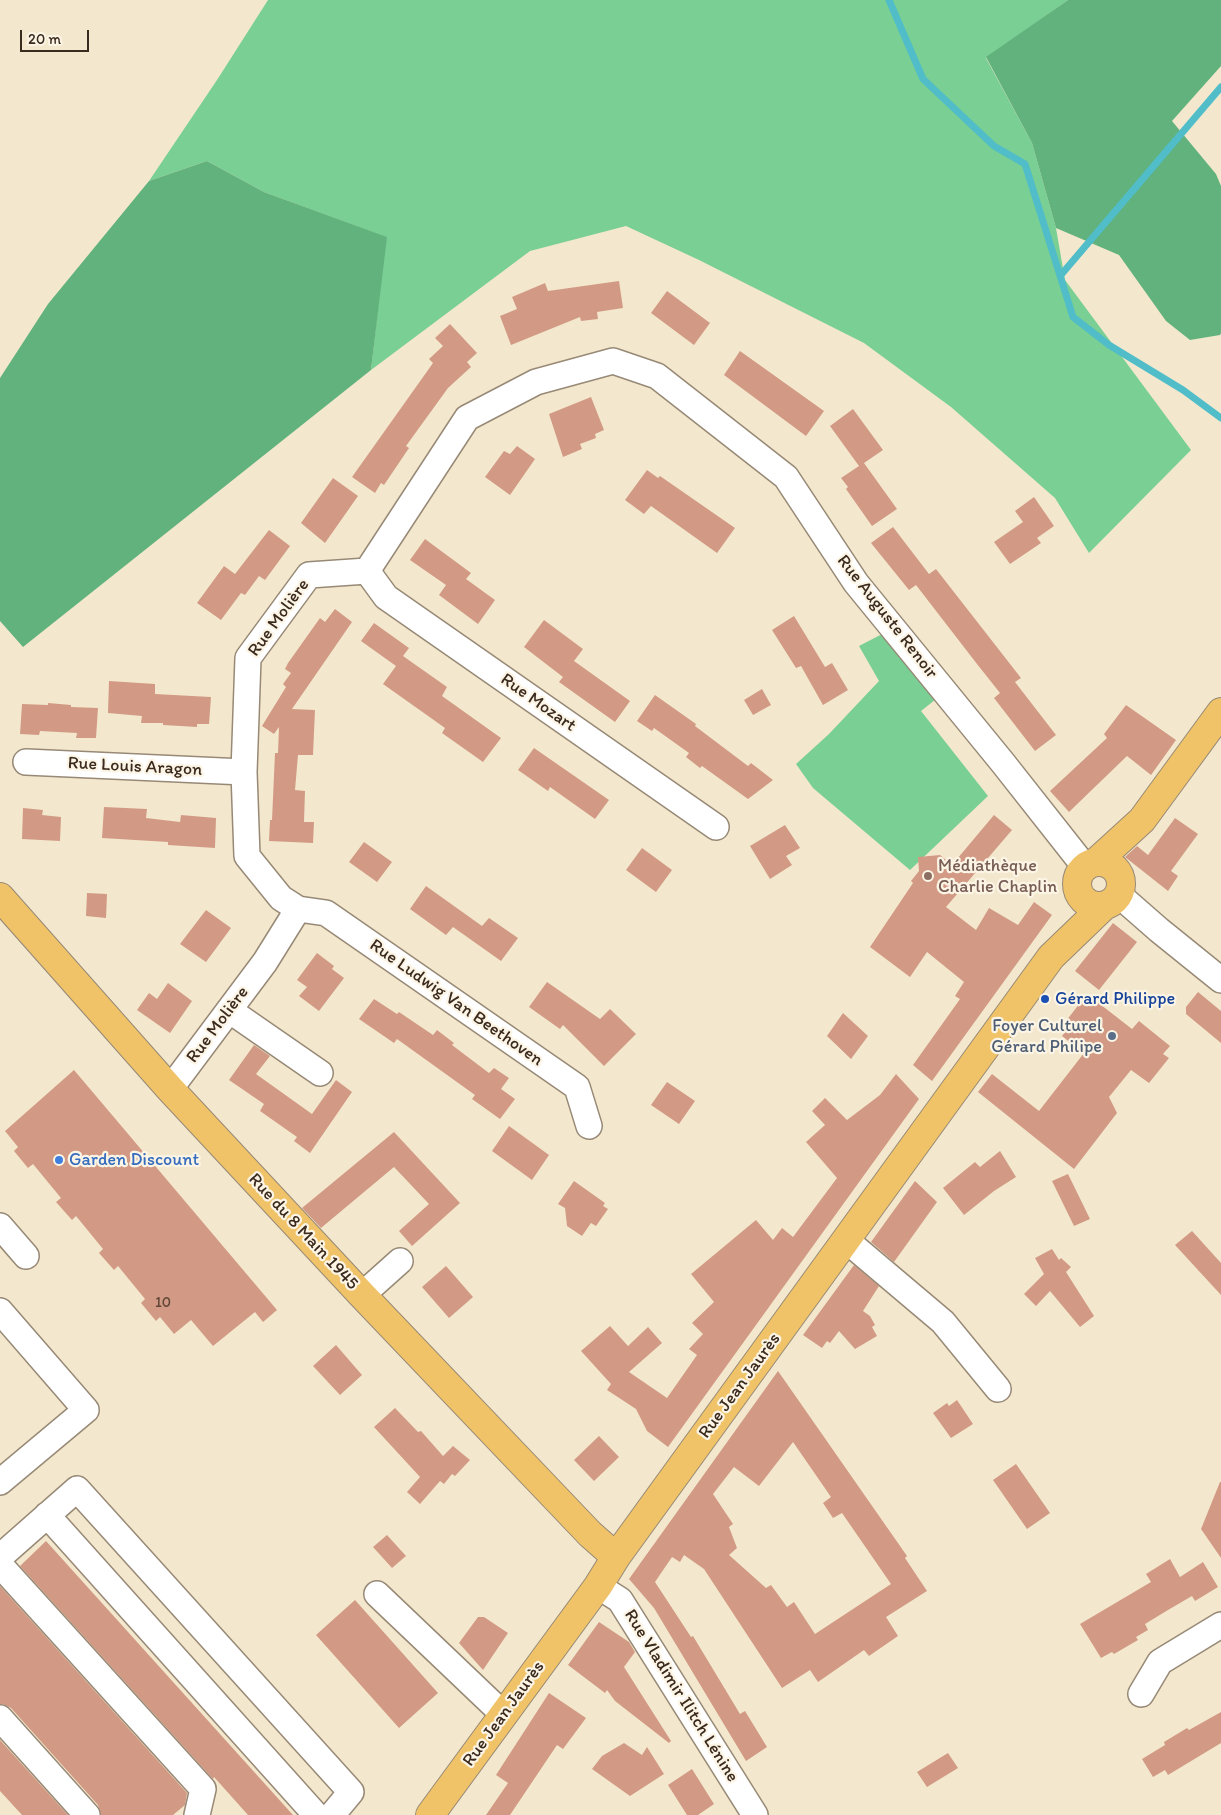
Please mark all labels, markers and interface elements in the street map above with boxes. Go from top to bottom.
scale bar [22,20,91,52]
text: 20 m [28,30,61,48]
street label: Rue Auguste Renoir [832,551,942,683]
street label: Rue Molière [244,575,314,661]
street label: Rue Mozart [496,669,580,737]
street label: Rue Louis Aragon [67,753,203,781]
place label: Médiathèque Charlie Chaplin [938,855,1057,898]
marker: Médiathèque Charlie Chaplin [922,870,934,882]
street label: Rue Ludwig Van Beethoven [365,935,547,1071]
street label: Rue Molière [182,982,254,1068]
place label: Gérard Philippe [1055,988,1175,1010]
marker: Gérard Philippe [1039,993,1051,1005]
place label: Foyer Culturel Gérard Philipe [991,1015,1102,1058]
marker: Foyer Culturel Gérard Philipe [1106,1030,1118,1042]
place label: Garden Discount [69,1149,199,1171]
marker: Garden Discount [53,1154,65,1166]
street label: Rue du 8 Main 1945 [243,1169,363,1295]
house number: 10 [155,1294,171,1312]
street label: Rue Jean Jaurès [694,1329,786,1443]
street label: Rue Vladimir Ilitch Lénine [619,1606,743,1786]
street label: Rue Jean Jaurès [458,1657,550,1771]

